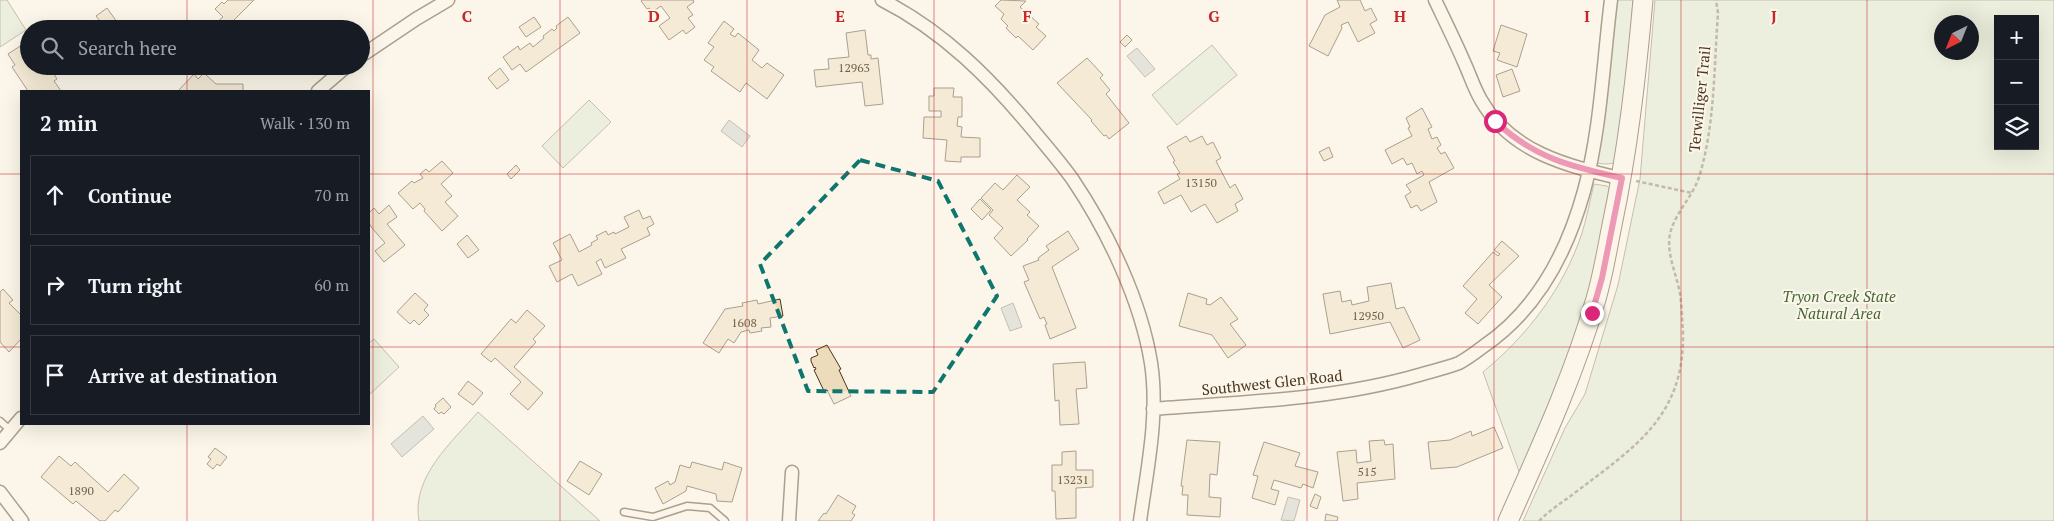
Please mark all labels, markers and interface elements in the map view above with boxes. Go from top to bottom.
text: C [462,5,472,27]
text: D [648,5,660,27]
text: E [835,5,845,27]
text: F [1022,5,1032,27]
text: G [1208,5,1220,27]
text: H [1394,5,1406,27]
text: I [1584,5,1590,27]
text: J [1771,5,1777,27]
north arrow [1934,15,1979,60]
map controls [1994,15,2039,150]
button: + [1994,15,2039,60]
search box [20,20,370,75]
icon: search [38,34,66,62]
text: Search here [78,35,177,60]
street label: Terwilliger Trail [1683,45,1715,153]
house number: 12963 [838,60,870,75]
button: − [1994,60,2039,105]
button: layers [1994,105,2039,150]
text: 2 min [40,109,97,137]
route start [1484,110,1507,133]
text: Walk · 130 m [260,112,350,134]
house number: 13150 [1185,175,1217,190]
icon: ahead [41,181,69,209]
text: Continue [88,183,172,208]
text: 70 m [314,184,349,206]
icon: right [41,271,69,299]
text: Turn right [88,273,182,298]
text: 60 m [314,274,349,296]
park label: Tryon Creek State Natural Area [1782,286,1896,323]
route end [1581,302,1604,325]
house number: 12950 [1352,308,1384,323]
house number: 1608 [731,315,757,330]
icon: arrive [41,361,69,389]
text: Arrive at destination [88,363,277,388]
street label: Southwest Glen Road [1200,365,1344,399]
house number: 515 [1357,464,1377,479]
house number: 13231 [1057,472,1089,487]
house number: 1890 [68,483,94,498]

